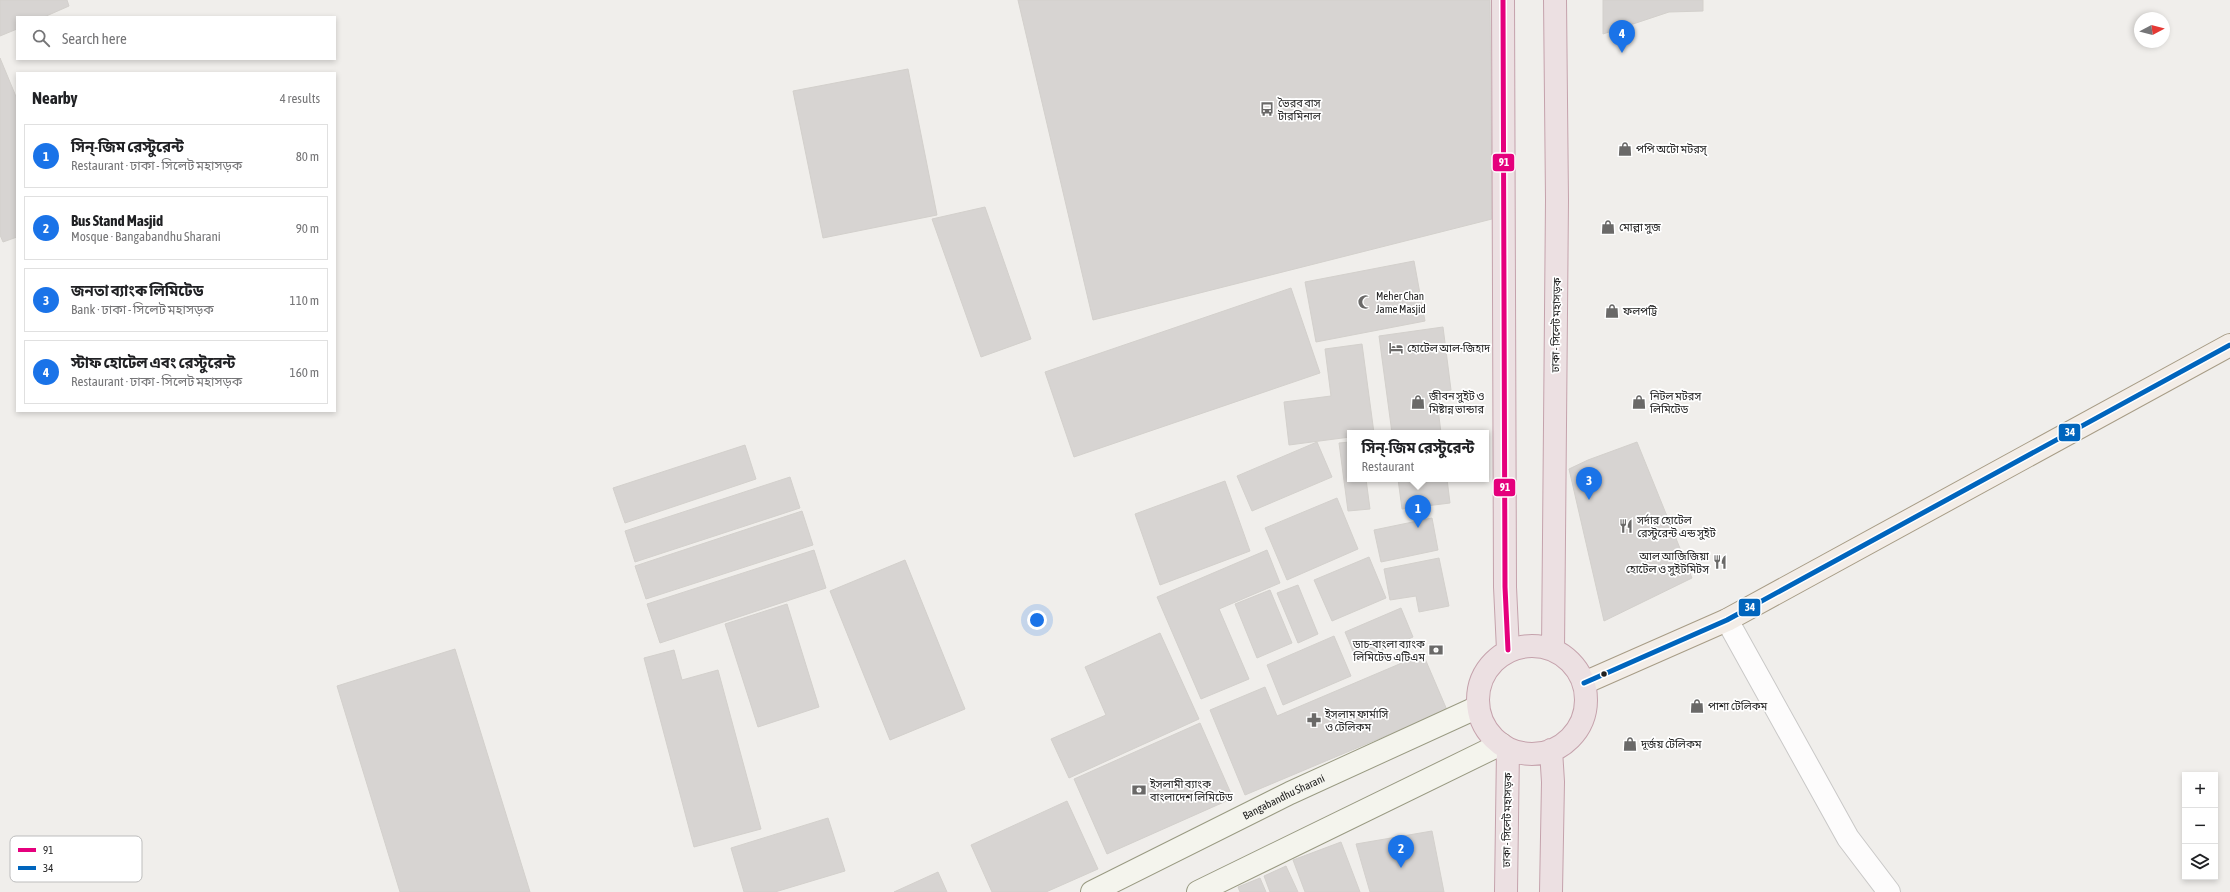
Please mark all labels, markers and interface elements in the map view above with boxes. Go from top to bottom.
north arrow [2134,12,2170,48]
search box [16,16,336,60]
pin: 4 [1609,20,1635,53]
icon: search [30,27,52,49]
text: Search here [62,30,127,47]
text: Nearby [32,88,78,108]
text: 4 results [280,91,320,106]
place label: ভৈরব বাস টারমিনাল [1277,97,1322,122]
bus stop icon: ভৈরব বাস টারমিনাল [1259,101,1275,117]
text: সিন্-জিম রেস্টুরেন্ট [71,138,184,155]
shop icon: পপি অটো মটরস্ [1617,141,1633,157]
place label: পপি অটো মটরস্ [1636,143,1708,157]
text: 1 [43,149,49,164]
text: 80 m [296,149,319,164]
line badge: 91 [1492,153,1515,172]
text: 91 [1499,156,1509,168]
text: Restaurant · ঢাকা - সিলেট মহাসড়ক [71,158,242,173]
text: Bus Stand Masjid [71,212,163,229]
shop icon: মোল্লা সুজ [1600,219,1616,235]
text: 2 [43,221,49,236]
text: 90 m [296,221,319,236]
place label: মোল্লা সুজ [1619,221,1661,234]
text: Mosque · Bangabandhu Sharani [71,229,221,244]
street label: ঢাকা - সিলেট মহাসড়ক [1549,277,1563,374]
text: জনতা ব্যাংক লিমিটেড [71,282,204,299]
place label: Meher Chan Jame Masjid [1376,290,1426,315]
text: 3 [43,293,49,308]
text: 110 m [290,293,319,308]
mosque icon: Meher Chan Jame Masjid [1357,294,1373,310]
text: Bank · ঢাকা - সিলেট মহাসড়ক [71,302,214,317]
shop icon: ফলপট্টি [1604,303,1620,319]
place label: ফলপট্টি [1622,305,1658,317]
hotel icon: হোটেল আল-জিহাদ [1388,340,1404,356]
place label: হোটেল আল-জিহাদ [1407,342,1491,354]
text: স্টাফ হোটেল এবং রেস্টুরেন্ট [71,354,235,371]
text: 4 [43,365,49,380]
text: 160 m [290,365,319,380]
text: Restaurant · ঢাকা - সিলেট মহাসড়ক [71,374,242,389]
place label: জীবন সুইট ও মিষ্টান্ন ভান্ডার [1428,390,1484,415]
place label: নিটল মটরস লিমিটেড [1649,390,1701,415]
shop icon: জীবন সুইট ও মিষ্টান্ন ভান্ডার [1410,394,1426,410]
shop icon: নিটল মটরস লিমিটেড [1631,394,1647,410]
line badge: 34 [2058,423,2081,442]
text: 34 [2065,426,2075,438]
popup [1347,430,1489,482]
text: সিন্-জিম রেস্টুরেন্ট [1362,439,1474,456]
text: Restaurant [1362,459,1414,474]
pin: 3 [1576,467,1602,500]
line badge: 91 [1493,478,1516,497]
text: 91 [1500,481,1510,493]
pin: 1 [1405,495,1431,528]
place label: সর্দার হোটেল রেস্টুরেন্ট এন্ড সুইট [1636,513,1717,540]
restaurant icon: সর্দার হোটেল রেস্টুরেন্ট এন্ড সুইট [1618,518,1634,534]
place label: আল আজিজিয়া হোটেল ও সুইটমিটস [1626,550,1710,576]
restaurant icon: আল আজিজিয়া হোটেল ও সুইটমিটস [1712,554,1728,570]
line badge: 34 [1738,598,1761,617]
text: 34 [1745,601,1755,613]
your location [1027,610,1047,630]
place label: ডাচ-বাংলা ব্যাংক লিমিটেড এটিএম [1352,638,1425,663]
bank icon: ডাচ-বাংলা ব্যাংক লিমিটেড এটিএম [1428,642,1444,658]
unlabelled marker [1599,669,1609,679]
shop icon: পাশা টেলিকম [1689,698,1705,714]
place label: পাশা টেলিকম [1708,700,1768,712]
place label: ইসলাম ফার্মাসি ও টেলিকম [1324,707,1389,733]
pharmacy icon: ইসলাম ফার্মাসি ও টেলিকম [1306,712,1322,728]
shop icon: দূর্জয় টেলিকম [1622,736,1638,752]
place label: দূর্জয় টেলিকম [1640,737,1702,750]
street label: Bangabandhu Sharani [1241,772,1327,822]
street label: ঢাকা - সিলেট মহাসড়ক [1500,772,1514,869]
map controls [2182,772,2218,880]
button: + [2182,772,2218,808]
place label: ইসলামী ব্যাংক বাংলাদেশ লিমিটেড [1149,778,1233,803]
bank icon: ইসলামী ব্যাংক বাংলাদেশ লিমিটেড [1131,782,1147,798]
button: − [2182,808,2218,844]
pin: 2 [1388,835,1414,868]
legend [10,836,142,882]
text: 91 [43,844,53,856]
button: layers [2182,844,2218,880]
text: 34 [43,862,53,874]

